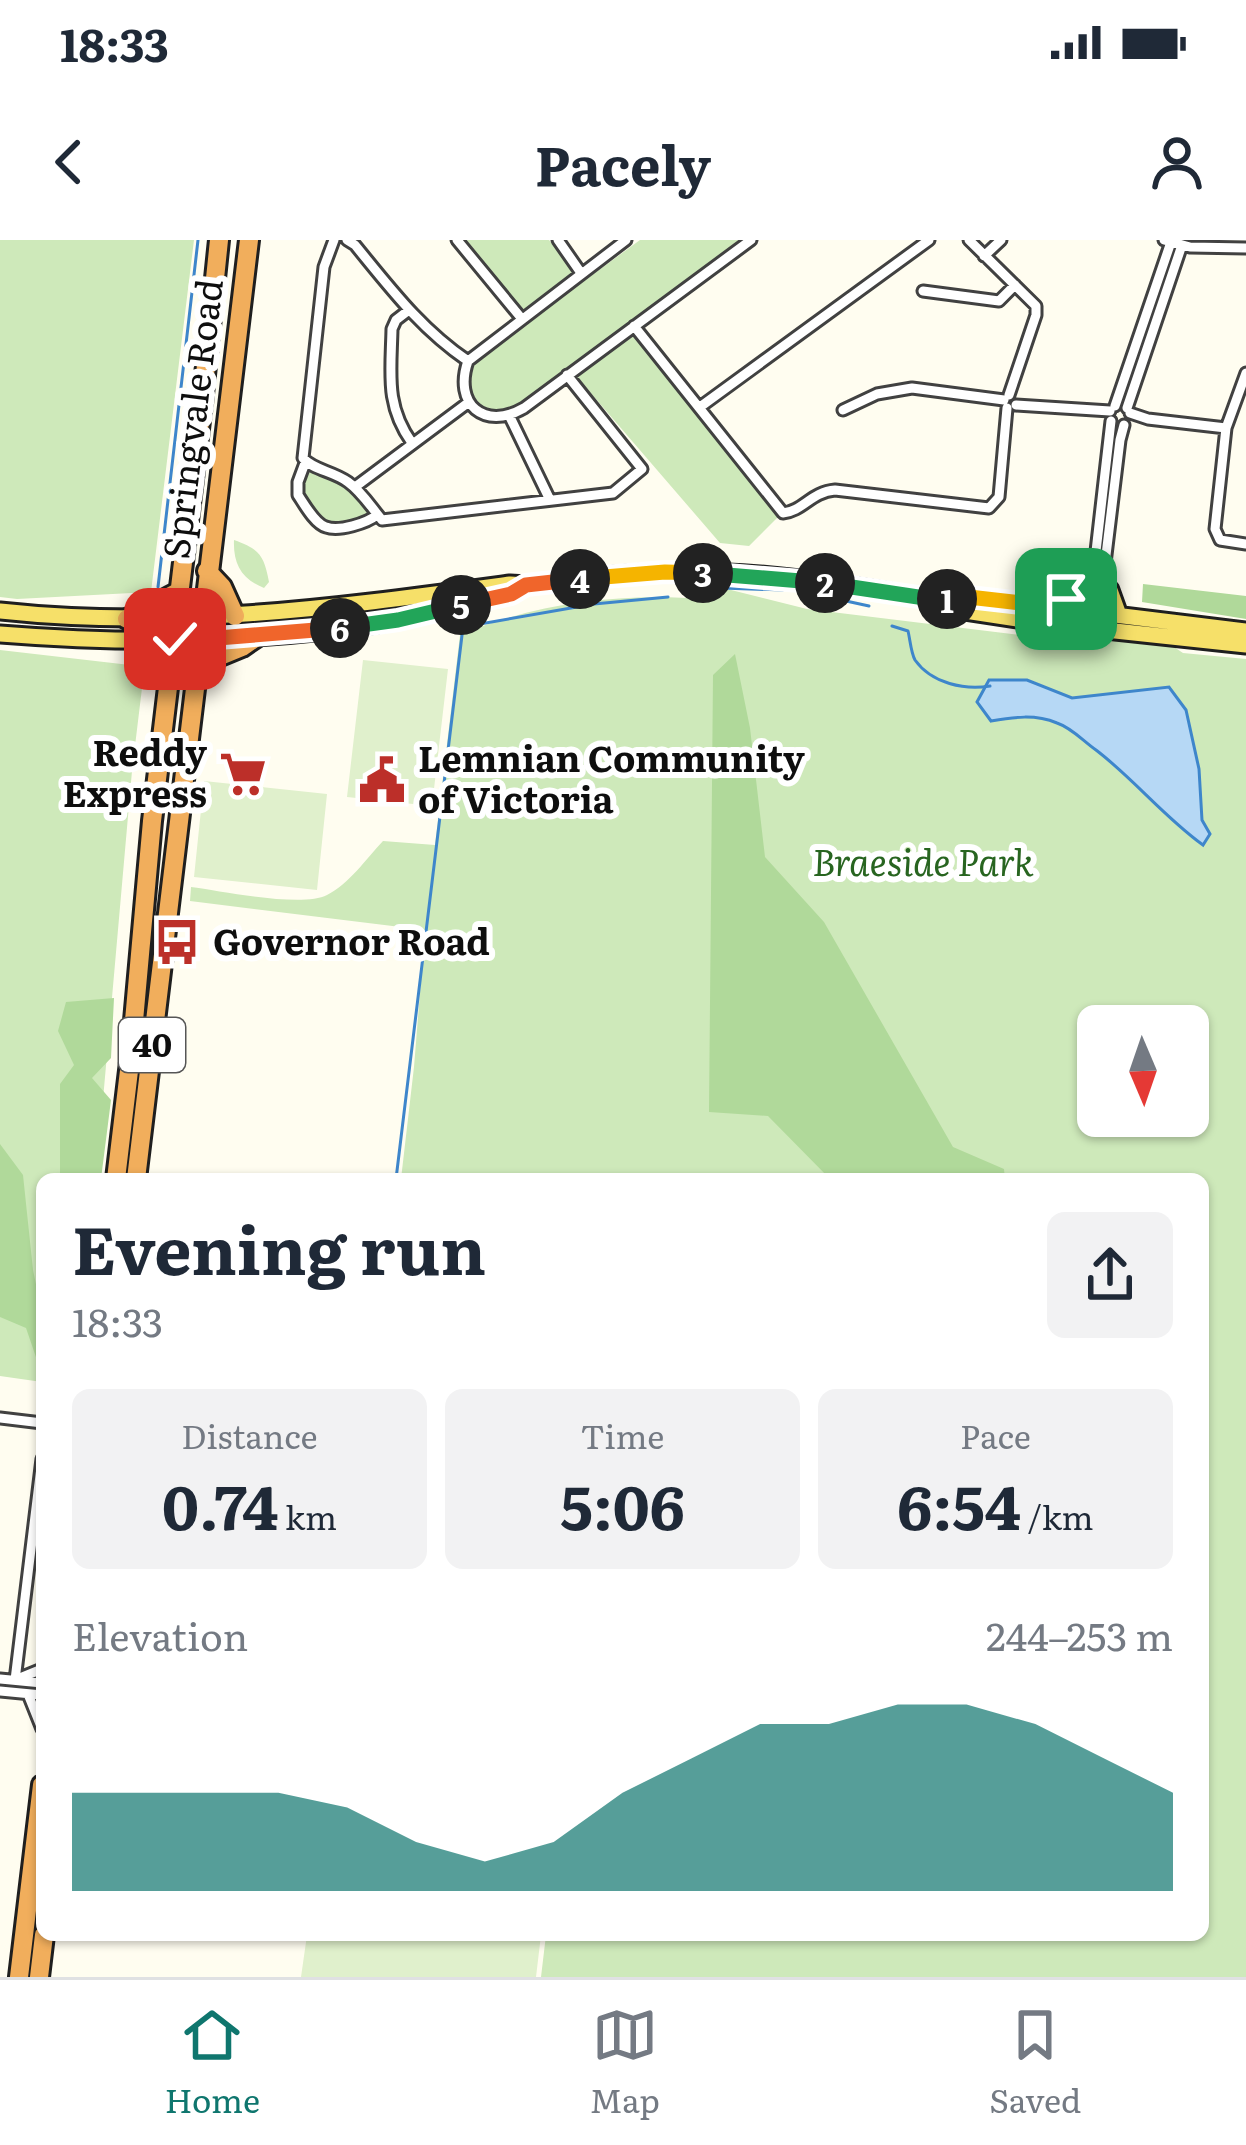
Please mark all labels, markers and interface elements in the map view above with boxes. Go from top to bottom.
text: 18:33 [60,9,169,76]
text: Pacely [535,122,711,203]
icon: back [36,129,102,195]
icon: person [1144,129,1210,195]
street label: Springvale Road [147,276,234,562]
pin: 3 [673,543,733,603]
text: 3 [694,548,712,597]
pin [1015,548,1117,650]
pin: 4 [550,549,610,609]
pin: 2 [795,553,855,613]
text: 4 [570,554,590,603]
text: 2 [816,558,834,607]
icon: arrive [1033,566,1099,632]
pin: 1 [917,569,977,629]
text: 1 [940,574,954,623]
pin: 5 [431,575,491,635]
text: 5 [452,580,470,629]
pin [124,588,226,690]
pin: 6 [310,598,370,658]
text: 6 [330,603,350,652]
icon: check [142,606,208,672]
place label: Reddy Express [63,724,207,818]
place label: Lemnian Community of Victoria [418,730,805,824]
supermarket icon: Reddy Express [218,749,268,799]
public building icon: Lemnian Community of Victoria [357,755,407,805]
park label: Braeside Park [812,834,1034,887]
place label: Governor Road [213,913,490,966]
bus stop icon: Governor Road [152,917,202,967]
north arrow [1077,1005,1209,1137]
map controls [1077,1005,1209,1137]
road number: 40 [119,1018,185,1072]
text: Evening run [72,1197,486,1295]
button: share [1047,1212,1173,1338]
text: 18:33 [72,1291,163,1349]
text: Distance [181,1410,318,1459]
text: Time [581,1410,664,1459]
text: Pace [960,1410,1031,1459]
text: 0.74 [162,1459,278,1548]
text: 5:06 [560,1459,685,1548]
text: 6:54 [897,1459,1021,1548]
text: km [278,1491,337,1540]
text: /km [1021,1491,1094,1540]
text: Elevation [72,1605,248,1663]
text: 244–253 m [986,1605,1173,1663]
tab: Home [165,2002,260,2123]
tab: Map [590,2002,660,2123]
tab: Saved [989,2002,1081,2123]

